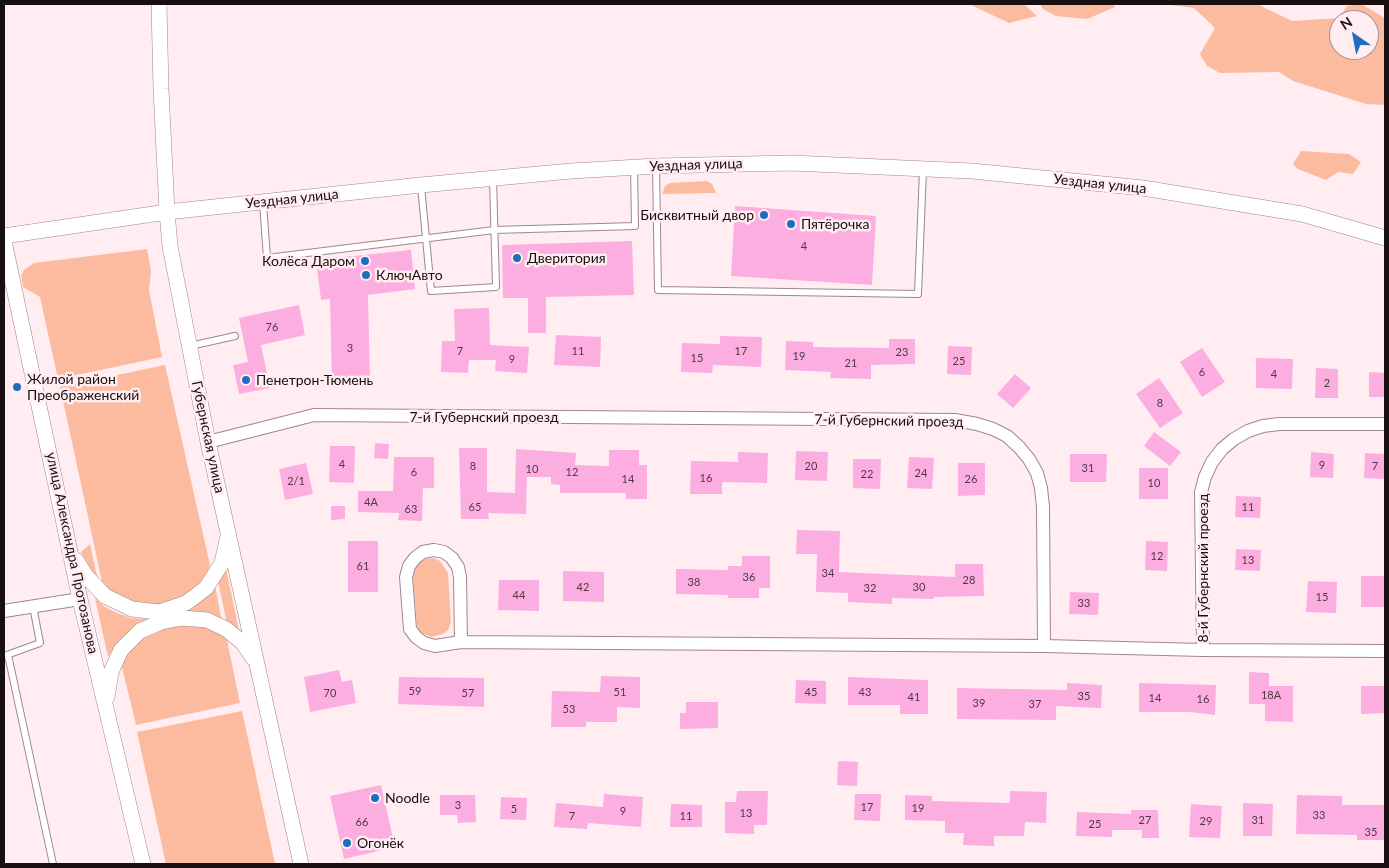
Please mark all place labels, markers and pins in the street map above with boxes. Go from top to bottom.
place label: Бисквитный двор [640,207,754,223]
marker: Бисквитный двор [758,209,770,221]
place label: Пятёрочка [801,216,869,232]
marker: Пятёрочка [785,218,797,230]
place label: Дверитория [527,250,606,266]
marker: Дверитория [511,252,523,264]
place label: Колёса Даром [262,253,355,269]
marker: Колёса Даром [359,255,371,267]
place label: КлючАвто [376,267,443,283]
marker: КлючАвто [360,269,372,281]
place label: Жилой район Преображенский [27,371,139,404]
place label: Пенетрон-Тюмень [256,372,373,388]
marker: Пенетрон-Тюмень [240,374,252,386]
marker: Жилой район Преображенский [11,381,23,393]
place label: Noodle [385,790,430,806]
marker: Noodle [369,792,381,804]
place label: Огонёк [357,835,404,851]
marker: Огонёк [341,837,353,849]

